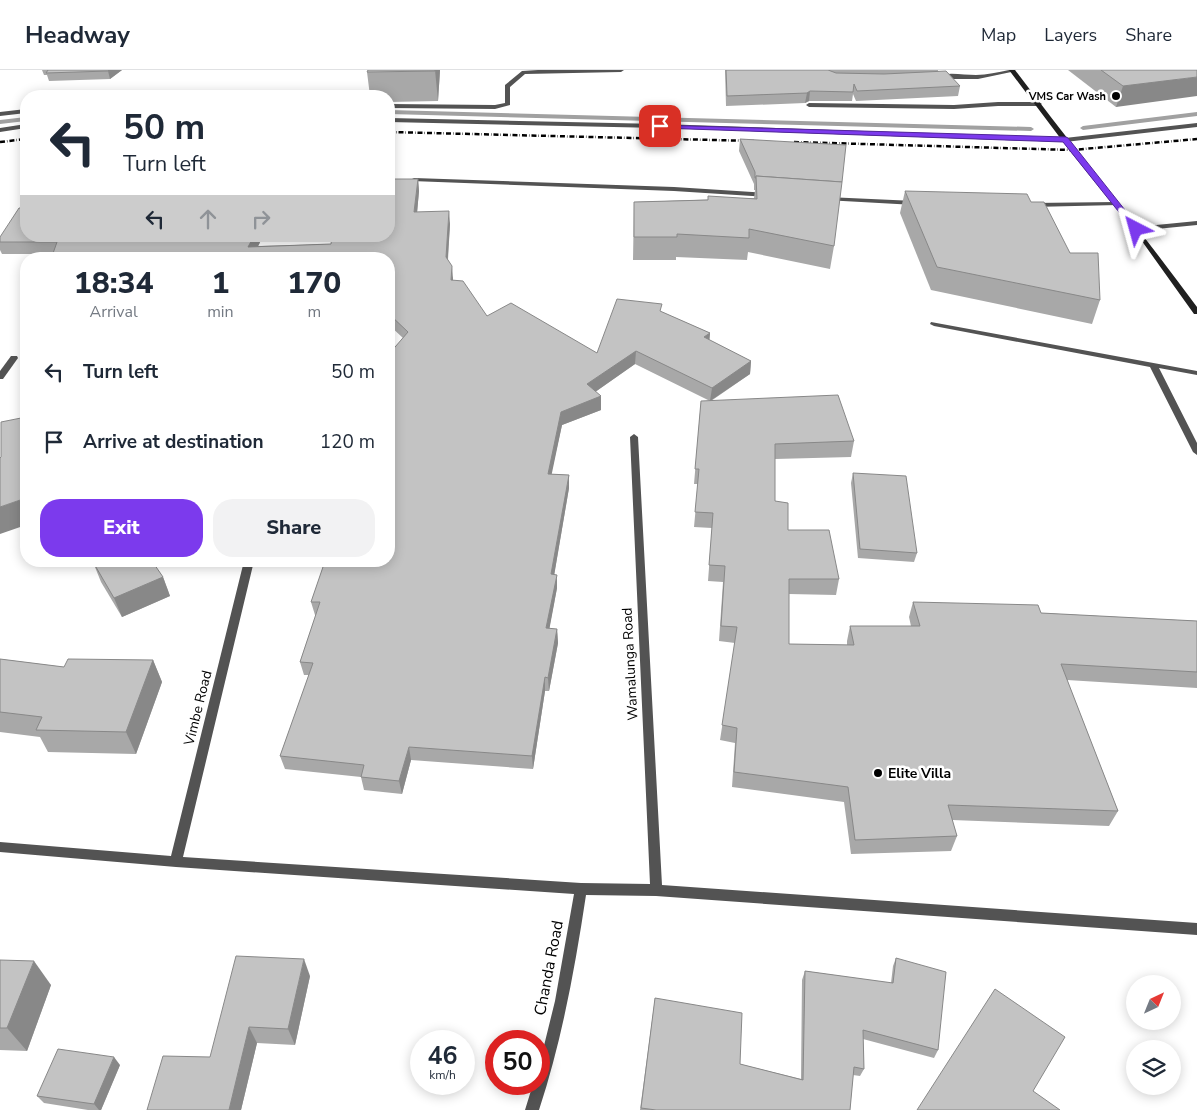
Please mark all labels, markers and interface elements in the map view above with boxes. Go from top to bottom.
text: Headway [25,19,130,51]
text: Map [981,23,1016,47]
text: Layers [1044,23,1097,47]
text: Share [1125,23,1172,47]
place label: VMS Car Wash [1028,89,1106,104]
marker: VMS Car Wash [1110,90,1122,102]
text: 50 m [123,104,205,151]
pin [639,105,681,147]
icon: left [40,110,105,175]
icon: arrive [646,112,674,140]
text: Turn left [123,149,206,179]
position arrow [1109,202,1161,254]
icon: left [141,205,169,233]
icon: ahead [194,205,222,233]
icon: right [247,205,275,233]
text: 18:34 [74,263,153,304]
text: 1 [211,263,229,304]
text: 170 [287,263,341,304]
text: Arrival [90,301,138,323]
text: min [207,301,234,323]
text: m [307,301,321,323]
icon: left [40,358,68,386]
text: Turn left [83,359,158,385]
text: 50 m [331,359,375,385]
icon: arrive [40,428,68,456]
text: Arrive at destination [83,429,264,455]
text: 120 m [320,429,375,455]
button: Exit [40,499,203,557]
button: Share [213,499,375,557]
street label: Wamalunga Road [618,607,642,721]
street label: Vimbe Road [179,669,216,748]
place label: Elite Villa [888,764,951,783]
marker: Elite Villa [872,767,884,779]
street label: Chanda Road [529,918,569,1018]
north arrow [1126,975,1181,1030]
map controls [1126,975,1181,1095]
speed limit sign: 50 [485,1030,550,1095]
text: 46 [427,1039,458,1073]
button: layers [1126,1040,1181,1095]
text: km/h [429,1067,456,1083]

